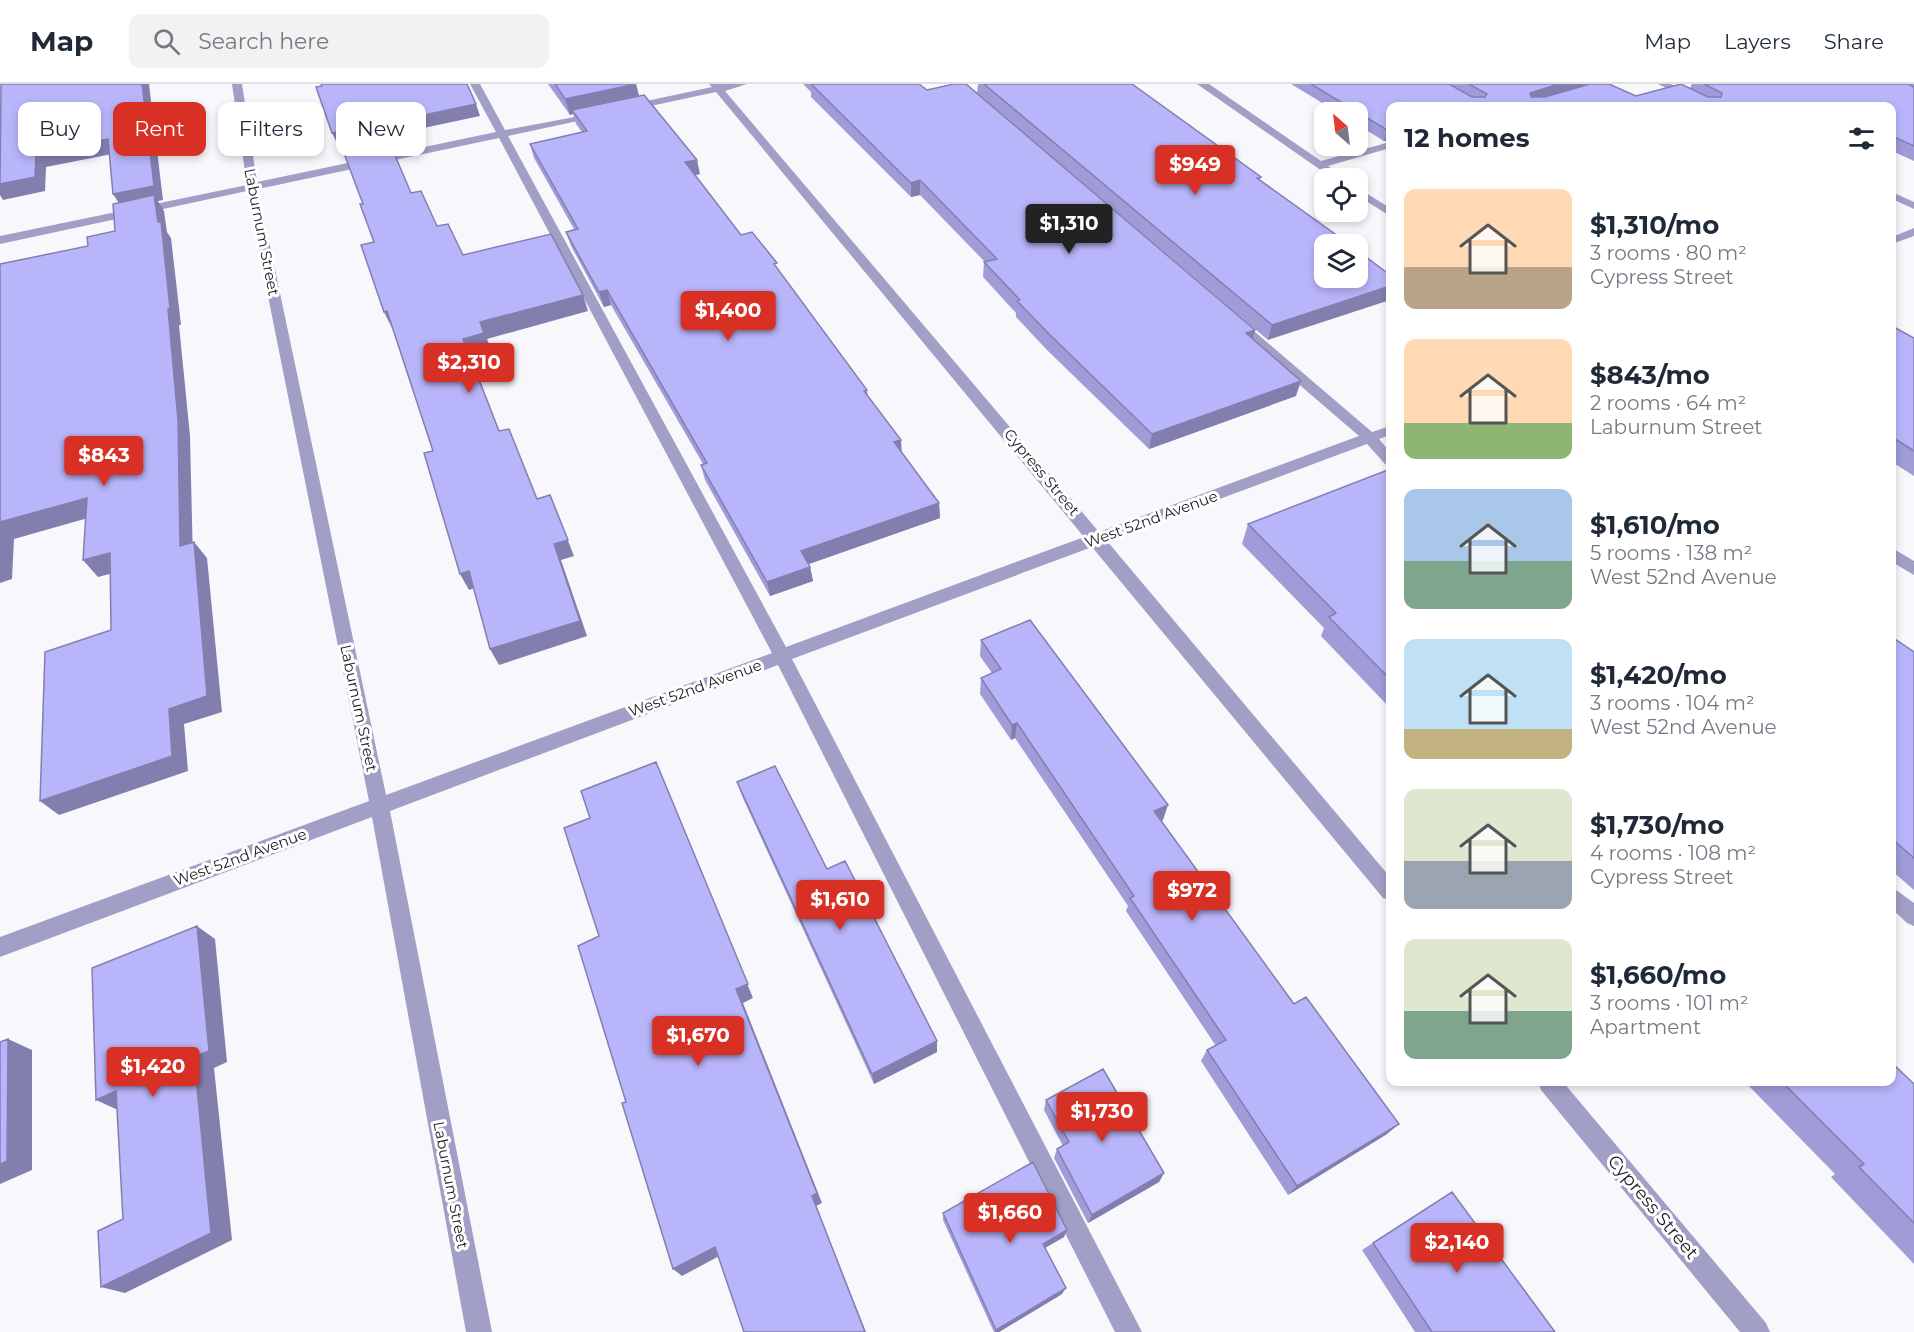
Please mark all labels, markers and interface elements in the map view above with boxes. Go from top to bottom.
search box [129,14,549,68]
text: Map [30,24,93,58]
icon: search [150,25,183,58]
text: Search here [198,28,329,55]
text: Map [1644,29,1691,54]
text: Layers [1724,29,1791,54]
text: Share [1824,29,1884,54]
chip: Buy [18,102,101,156]
chip: Rent [113,102,206,156]
chip: Filters [218,102,324,156]
chip: New [336,102,426,156]
north arrow [1314,102,1368,156]
map controls [1314,102,1368,288]
text: 12 homes [1404,122,1530,154]
icon: filters [1845,122,1878,155]
pin: $949 [1159,145,1231,196]
text: $949 [1169,152,1221,176]
street label: Laburnum Street [240,167,284,297]
button: locate [1314,168,1368,222]
pin: $1,310 [1020,204,1118,255]
text: $1,310/mo [1590,209,1719,241]
text: $1,310 [1039,211,1099,235]
icon: home [1452,213,1524,285]
button: layers [1314,234,1368,288]
text: 3 rooms · 80 m² [1590,241,1747,265]
text: Cypress Street [1590,265,1734,289]
pin: $1,400 [679,291,777,342]
text: $1,400 [695,298,761,322]
pin: $2,310 [420,343,518,394]
text: $2,310 [437,350,501,374]
text: $843/mo [1590,359,1710,391]
icon: home [1452,363,1524,435]
text: 2 rooms · 64 m² [1590,391,1746,415]
text: Laburnum Street [1590,415,1762,439]
street label: Cypress Street [1000,425,1084,519]
pin: $843 [68,436,140,487]
text: $843 [78,443,130,467]
street label: West 52nd Avenue [1082,486,1220,552]
text: $1,610/mo [1590,509,1720,541]
icon: home [1452,513,1524,585]
text: 5 rooms · 138 m² [1590,541,1752,565]
text: West 52nd Avenue [1590,565,1777,589]
street label: Laburnum Street [336,643,382,773]
street label: West 52nd Avenue [626,655,764,721]
text: $1,420/mo [1590,659,1727,691]
icon: home [1452,663,1524,735]
text: 3 rooms · 104 m² [1590,691,1755,715]
text: West 52nd Avenue [1590,715,1777,739]
text: $1,730/mo [1590,809,1724,841]
icon: home [1452,813,1524,885]
street label: West 52nd Avenue [171,824,309,890]
text: 4 rooms · 108 m² [1590,841,1756,865]
text: Cypress Street [1590,865,1734,889]
pin: $972 [1156,871,1228,922]
text: $972 [1167,878,1217,902]
pin: $1,610 [791,880,889,931]
text: $1,610 [810,887,870,911]
text: $1,660/mo [1590,959,1726,991]
icon: home [1452,963,1524,1035]
text: 3 rooms · 101 m² [1590,991,1749,1015]
text: Apartment [1590,1015,1701,1039]
pin: $1,670 [649,1016,747,1067]
text: $1,670 [666,1023,730,1047]
pin: $1,420 [104,1047,202,1098]
text: $1,420 [121,1054,185,1078]
pin: $1,730 [1053,1092,1151,1143]
text: $1,730 [1071,1099,1134,1123]
street label: Laburnum Street [429,1120,473,1250]
street label: Cypress Street [1603,1150,1703,1264]
pin: $1,660 [961,1193,1059,1244]
text: $1,660 [978,1200,1042,1224]
pin: $2,140 [1408,1223,1506,1274]
text: $2,140 [1425,1230,1489,1254]

